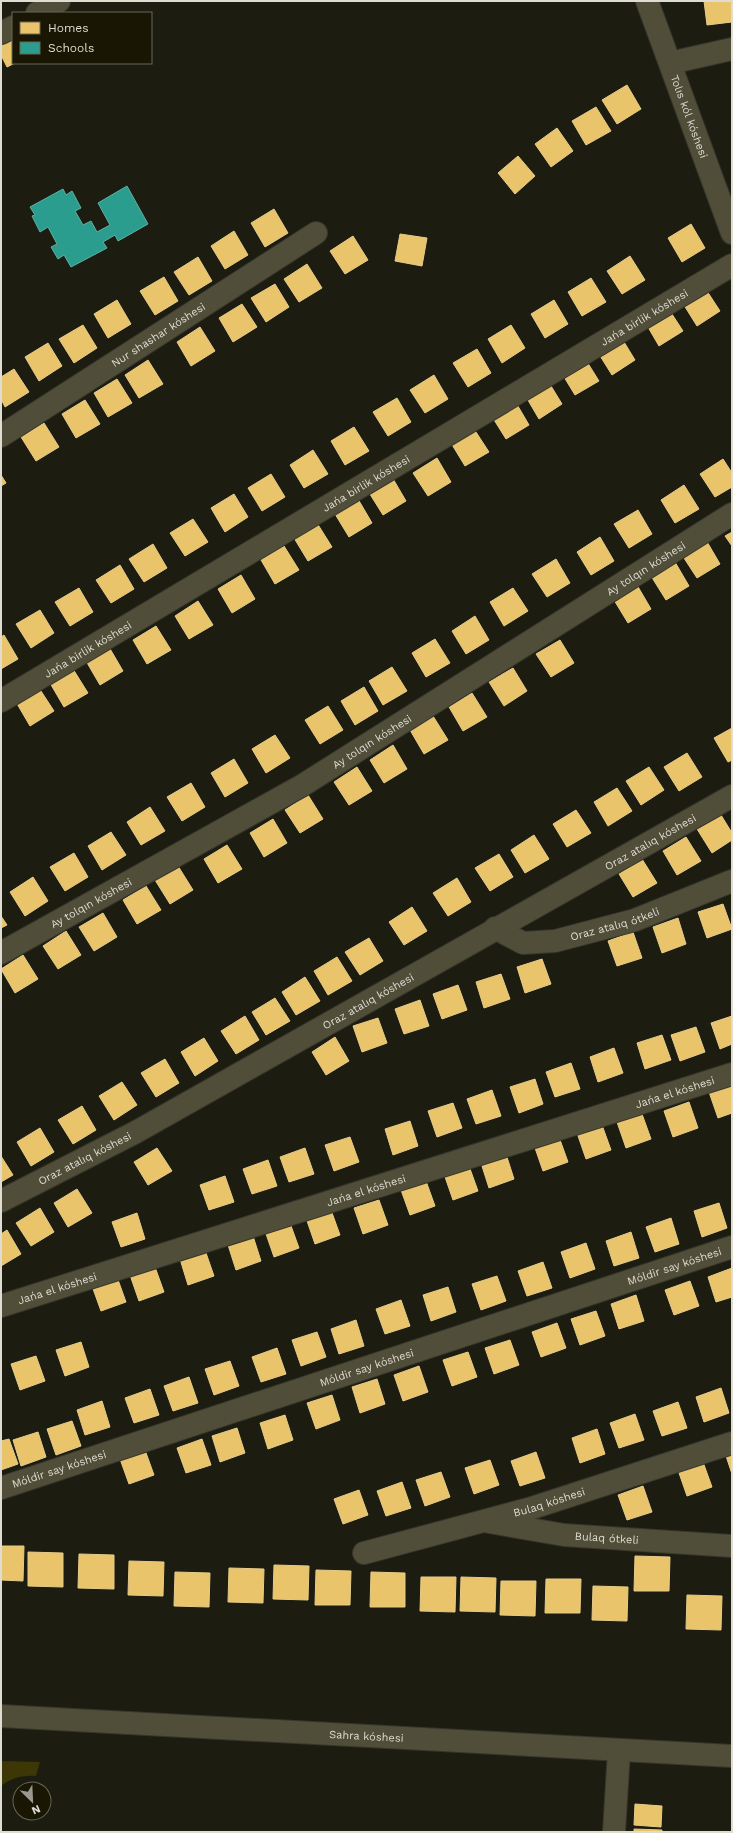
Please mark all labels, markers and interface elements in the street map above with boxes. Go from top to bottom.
legend [12,12,152,64]
text: Homes [48,21,89,35]
text: Schools [48,41,94,55]
street label: Tolıs kól kóshesi [668,73,711,160]
street label: Jańa birlik kóshesi [598,286,690,348]
street label: Nur shashar kóshesi [109,300,208,370]
street label: Jańa birlik kóshesi [320,452,412,514]
street label: Ay tolqın kóshesi [604,539,688,598]
street label: Jańa birlik kóshesi [42,618,134,680]
street label: Ay tolqın kóshesi [330,712,414,771]
street label: Oraz atalıq kóshesi [602,811,698,873]
street label: Ay tolqın kóshesi [48,875,134,931]
street label: Oraz atalıq ótkeli [569,904,661,943]
street label: Oraz atalıq kóshesi [320,970,416,1032]
street label: Jańa el kóshesi [634,1073,716,1111]
street label: Oraz atalıq kóshesi [36,1129,133,1187]
street label: Jańa el kóshesi [325,1171,407,1209]
street label: Móldir say kóshesi [626,1244,723,1288]
street label: Jańa el kóshesi [16,1269,98,1307]
street label: Móldir say kóshesi [318,1346,415,1389]
street label: Móldir say kóshesi [10,1447,108,1490]
street label: Bulaq kóshesi [512,1485,587,1519]
street label: Bulaq ótkeli [574,1529,639,1546]
street label: Sahra kóshesi [329,1727,404,1745]
north arrow [12,1781,52,1821]
text: N [29,1802,42,1817]

